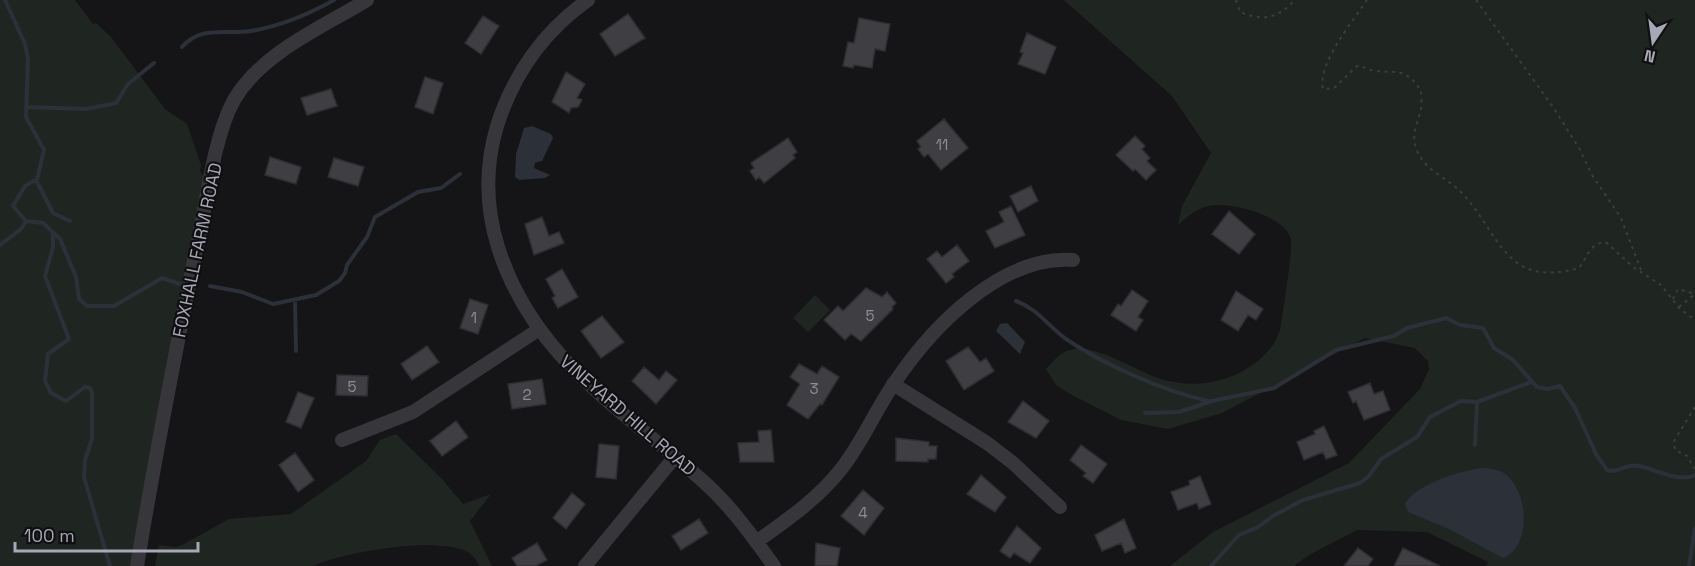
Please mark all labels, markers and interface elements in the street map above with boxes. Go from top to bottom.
north arrow [1623,12,1683,72]
text: N [1642,45,1657,68]
house number: 11 [936,135,948,154]
street label: FOXHALL FARM ROAD [167,161,227,339]
house number: 5 [866,306,875,325]
house number: 1 [471,308,477,327]
street label: VINEYARD HILL ROAD [555,350,701,480]
house number: 5 [348,377,357,396]
house number: 3 [809,379,819,398]
house number: 2 [522,385,532,404]
house number: 4 [858,503,868,522]
scale bar [15,515,198,553]
text: 100 m [24,524,75,547]

